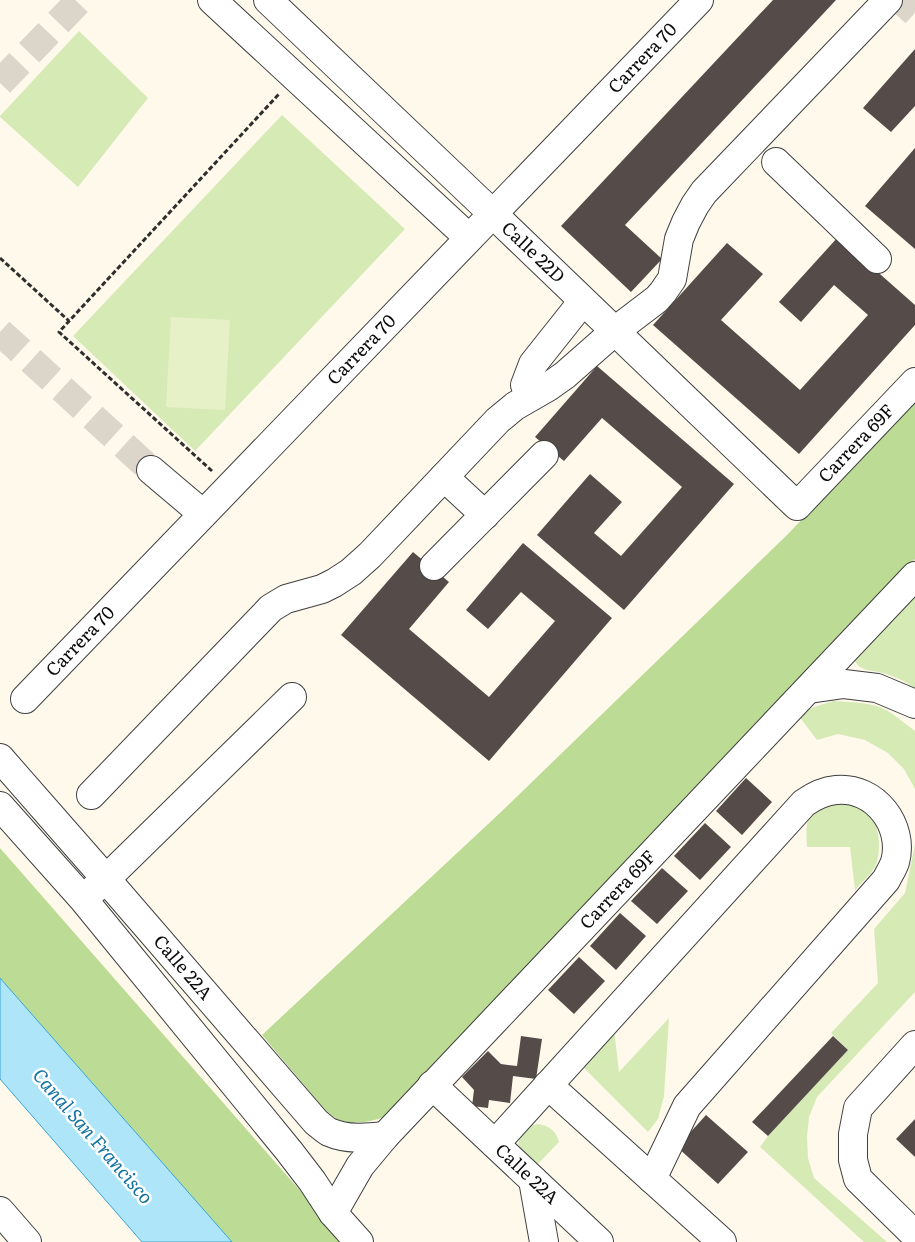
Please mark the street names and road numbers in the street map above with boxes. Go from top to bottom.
street label: Carrera 70 [601,16,682,99]
street label: Calle 22D [496,214,572,288]
street label: Carrera 70 [320,307,401,390]
street label: Carrera 69F [811,397,899,488]
street label: Carrera 70 [39,599,120,682]
street label: Carrera 69F [573,843,661,935]
street label: Calle 22A [148,928,220,1005]
street label: Calle 22A [490,1136,566,1210]

